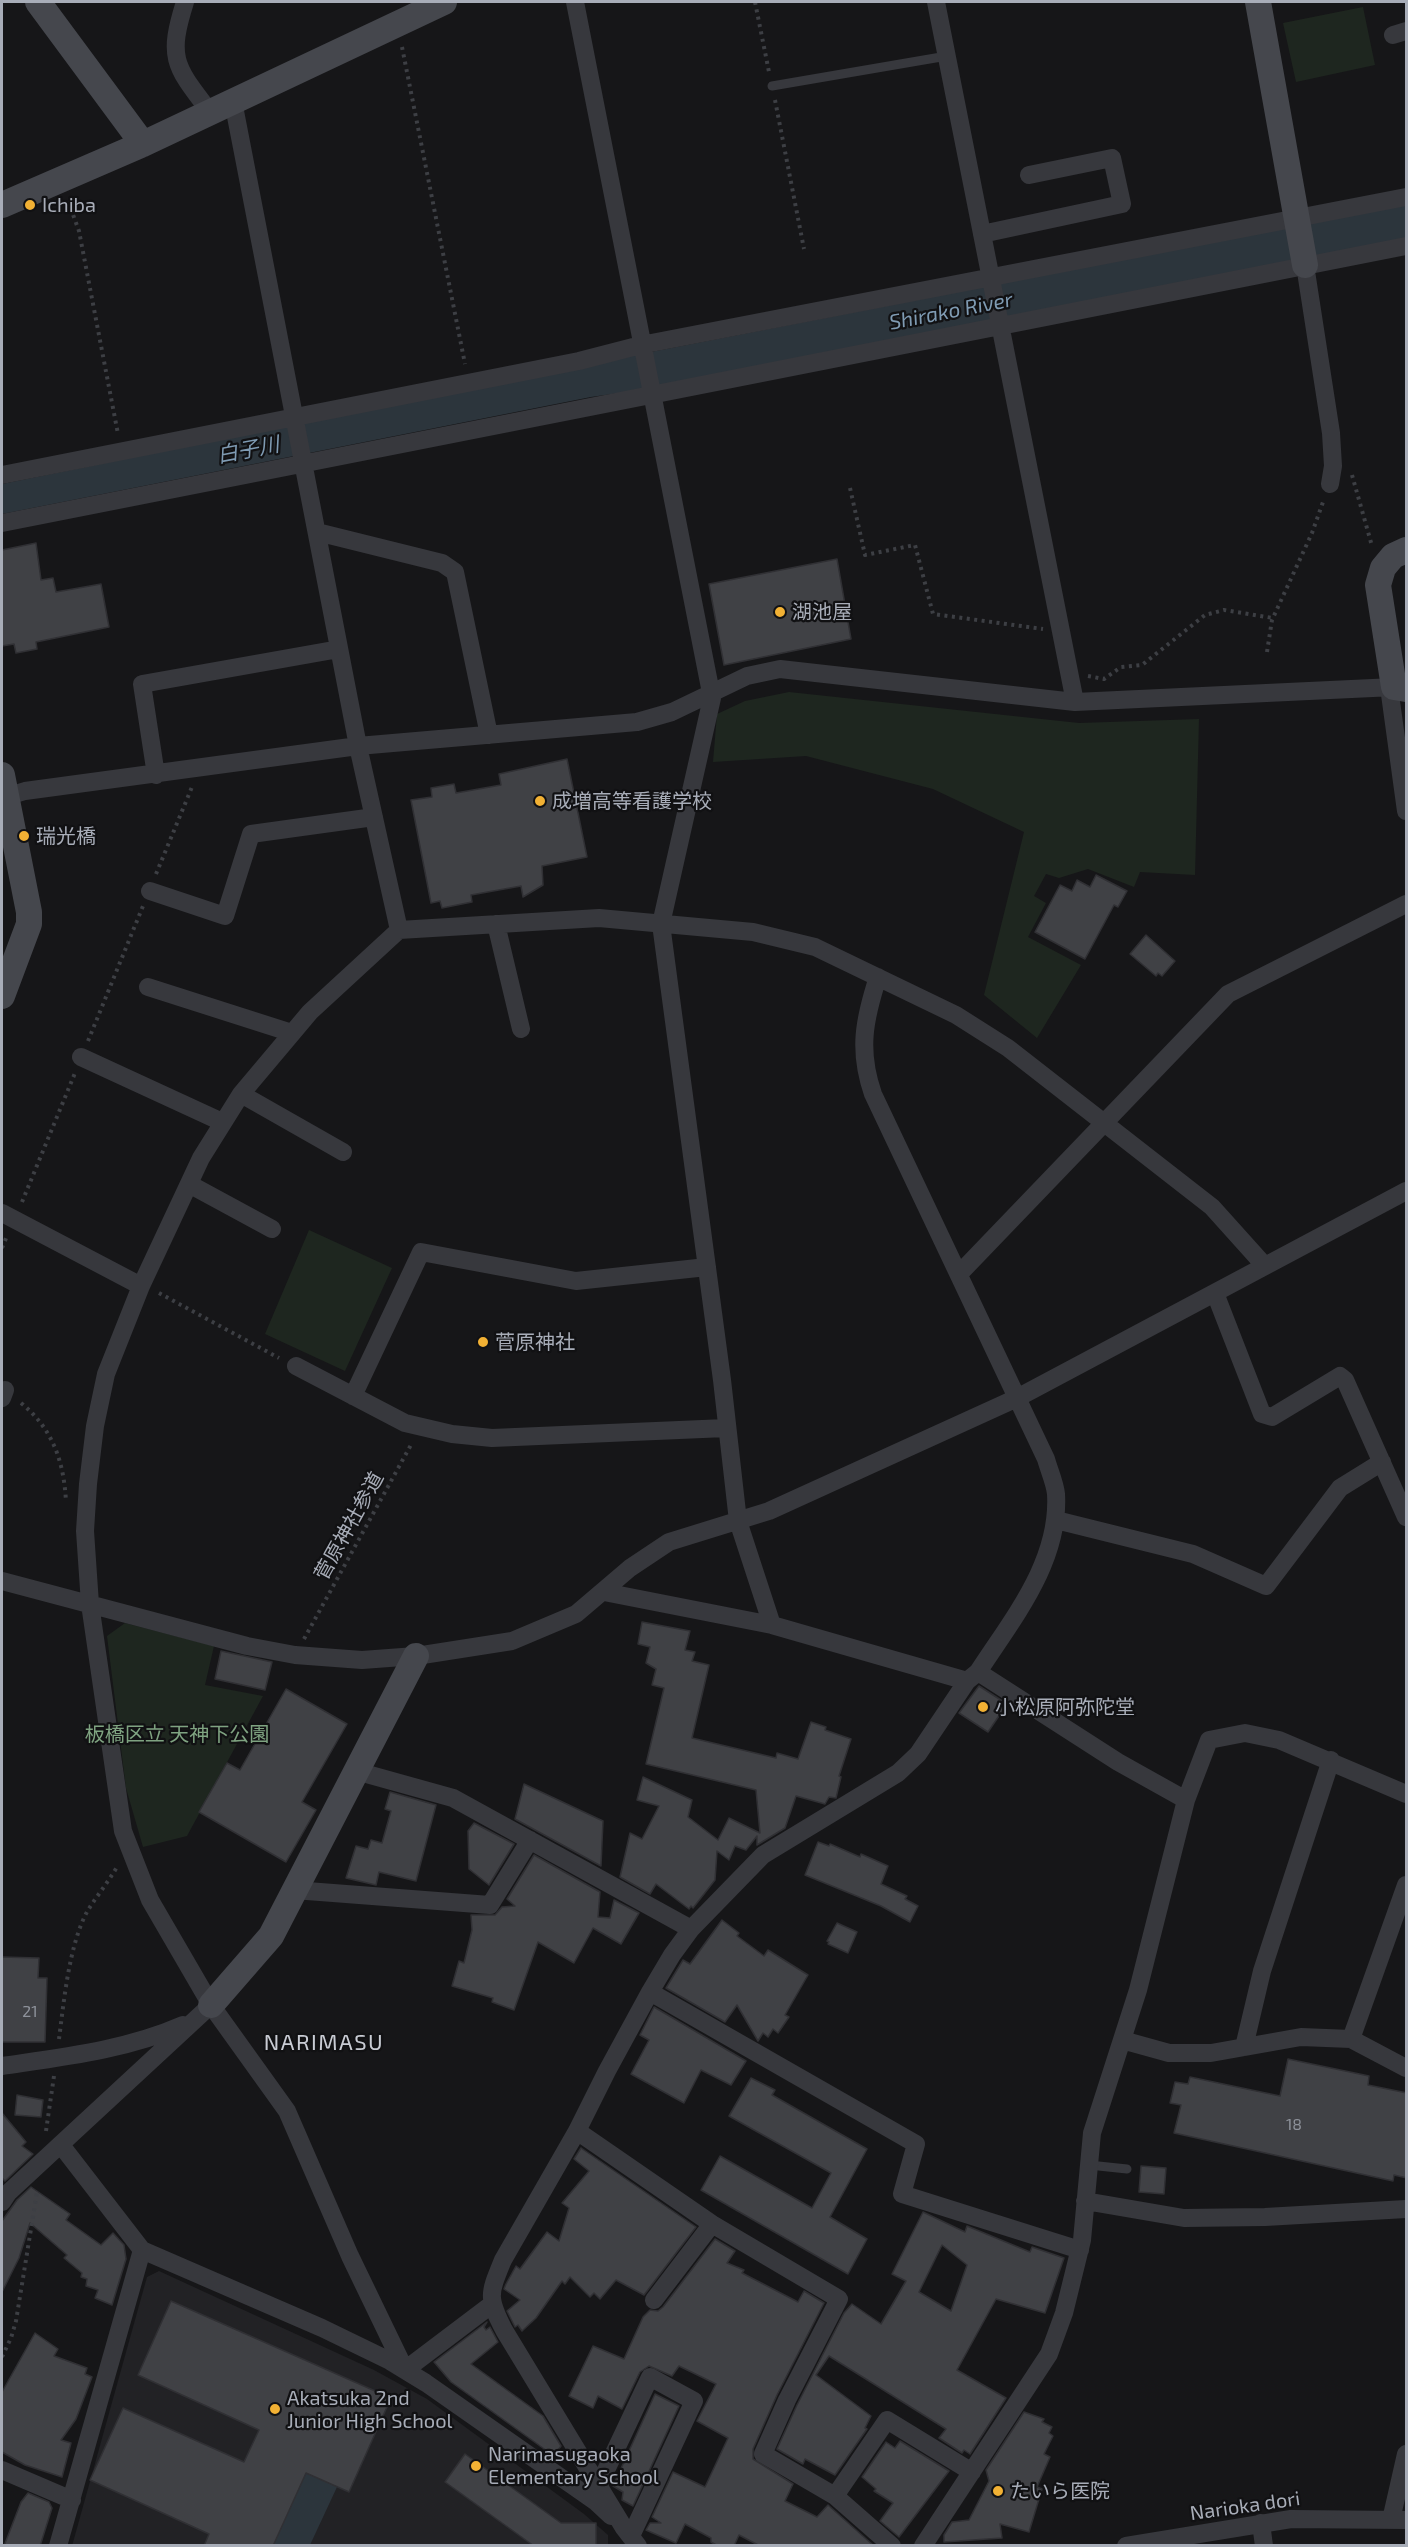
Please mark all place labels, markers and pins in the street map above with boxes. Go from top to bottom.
place label: Ichiba [42,193,96,217]
marker: Ichiba [23,198,37,212]
place label: 湖池屋 [792,600,852,624]
marker: 湖池屋 [773,605,787,619]
place label: 成増高等看護学校 [552,789,712,813]
marker: 成増高等看護学校 [533,794,547,808]
place label: 瑞光橋 [36,824,96,848]
marker: 瑞光橋 [17,829,31,843]
place label: 菅原神社 [495,1330,575,1354]
marker: 菅原神社 [476,1335,490,1349]
place label: 小松原阿弥陀堂 [995,1695,1135,1719]
marker: 小松原阿弥陀堂 [976,1700,990,1714]
place label: Akatsuka 2nd Junior High School [287,2386,452,2433]
marker: Akatsuka 2nd Junior High School [268,2402,282,2416]
place label: Narimasugaoka Elementary School [488,2442,659,2489]
marker: Narimasugaoka Elementary School [469,2459,483,2473]
place label: たいら医院 [1010,2479,1110,2503]
marker: たいら医院 [991,2484,1005,2498]

